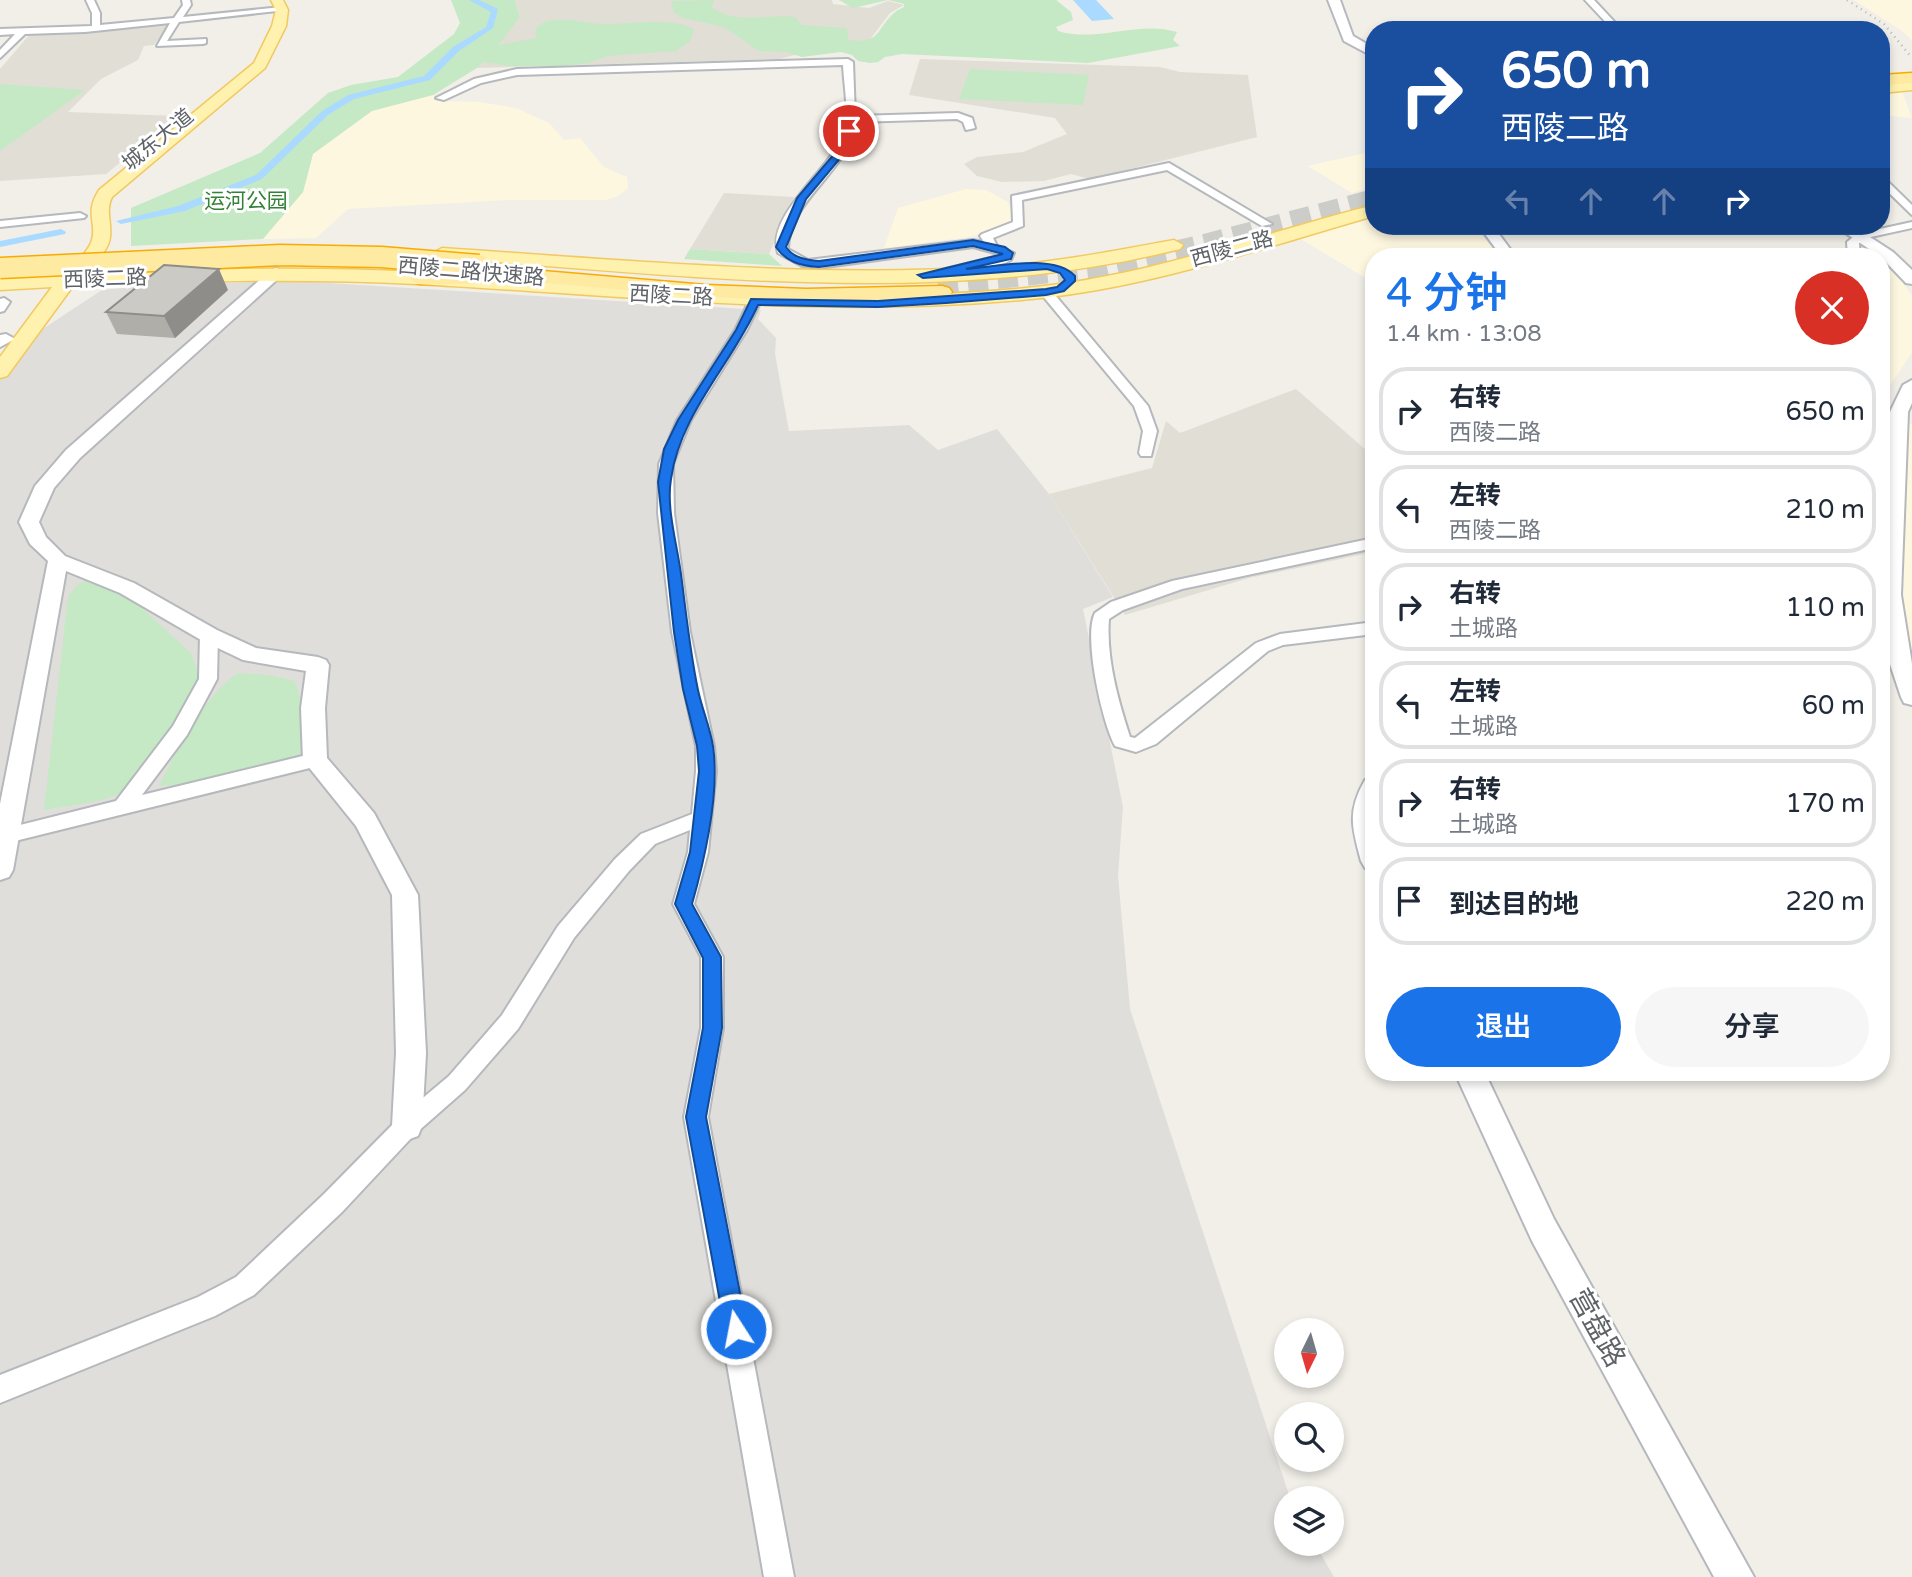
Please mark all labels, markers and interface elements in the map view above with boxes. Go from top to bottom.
text: 650 m [1501,42,1651,101]
icon: right [1386,49,1477,140]
pin [819,101,879,161]
street label: 城东大道 [117,104,199,176]
text: 西陵二路 [1501,110,1629,148]
icon: arrive [830,112,868,150]
icon: left [1499,182,1537,220]
icon: ahead [1572,182,1610,220]
icon: ahead [1645,182,1683,220]
icon: right [1718,182,1756,220]
park label: 运河公园 [204,189,288,214]
street label: 西陵二路 [1188,226,1276,272]
street label: 西陵二路快速路 [397,253,545,291]
street label: 西陵二路 [63,265,147,293]
text: 4 分钟 [1386,268,1507,319]
button: close [1795,271,1869,345]
street label: 西陵二路 [628,281,714,311]
text: 1.4 km · 13:08 [1386,320,1542,348]
text: 右转 [1449,382,1501,413]
icon: right [1390,392,1428,430]
text: 650 m [1785,396,1865,427]
text: 西陵二路 [1449,419,1541,447]
text: 左转 [1449,480,1501,511]
icon: left [1390,490,1428,528]
text: 210 m [1785,494,1865,525]
text: 西陵二路 [1449,517,1541,545]
text: 右转 [1449,578,1501,609]
icon: right [1390,588,1428,626]
text: 110 m [1785,592,1865,623]
text: 土城路 [1449,615,1518,643]
text: 左转 [1449,676,1501,707]
icon: left [1390,686,1428,724]
text: 60 m [1802,690,1865,721]
text: 土城路 [1449,713,1518,741]
text: 右转 [1449,774,1501,805]
icon: right [1390,784,1428,822]
text: 170 m [1785,788,1865,819]
text: 土城路 [1449,811,1518,839]
icon: arrive [1390,882,1428,920]
text: 220 m [1785,886,1865,917]
text: 到达目的地 [1449,889,1579,920]
button: 退出 [1386,987,1621,1067]
button: 分享 [1635,987,1869,1067]
street label: 营盘路 [1562,1283,1632,1373]
position arrow [699,1292,773,1366]
north arrow [1274,1318,1344,1388]
map controls [1274,1318,1344,1556]
button: search [1274,1402,1344,1472]
button: layers [1274,1486,1344,1556]

